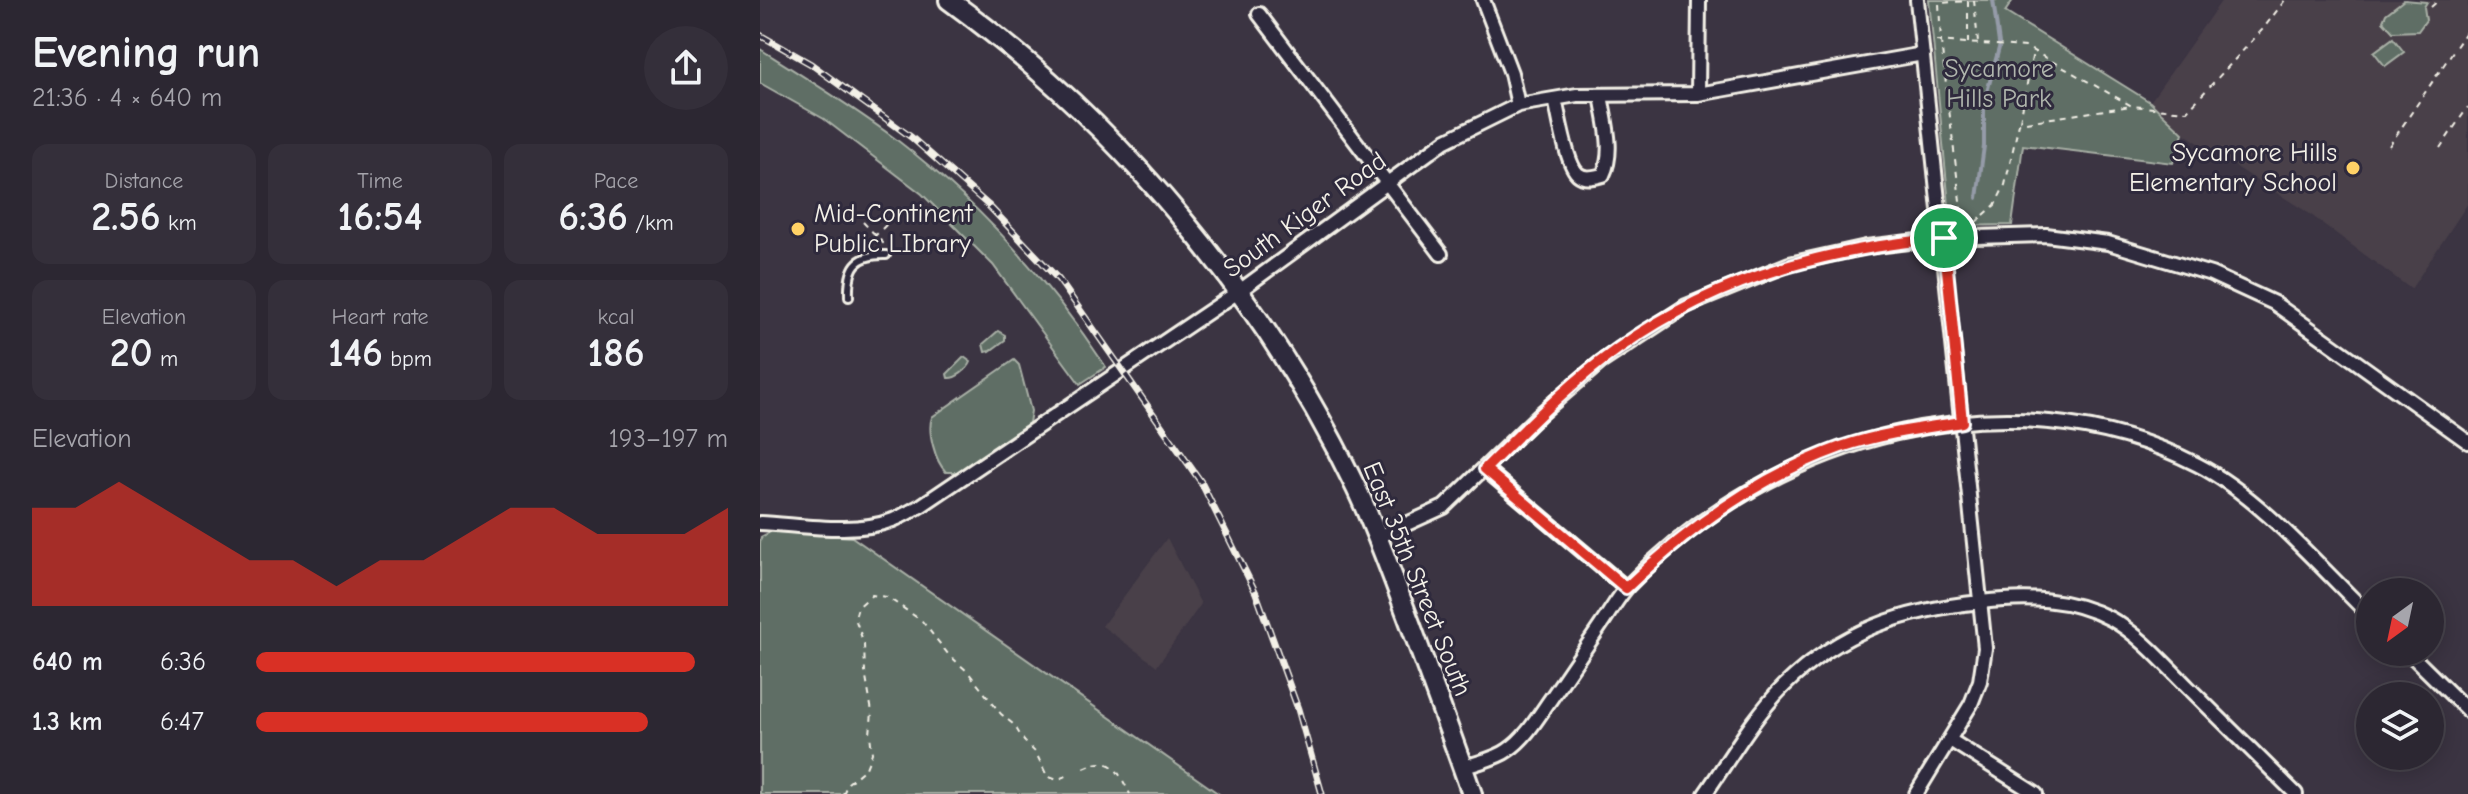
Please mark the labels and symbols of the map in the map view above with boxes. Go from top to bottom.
park label: Sycamore Hills Park [1944,54,2054,114]
place label: Sycamore Hills Elementary School [2129,138,2337,198]
street label: South Kiger Road [1218,146,1392,284]
marker: Sycamore Hills Elementary School [2344,159,2362,177]
place label: Mid-Continent Public LIbrary [814,199,974,259]
pin [1910,204,1978,272]
marker: Mid-Continent Public LIbrary [789,220,807,238]
street label: East 35th Street South [1356,458,1478,700]
north arrow [2356,578,2444,666]

